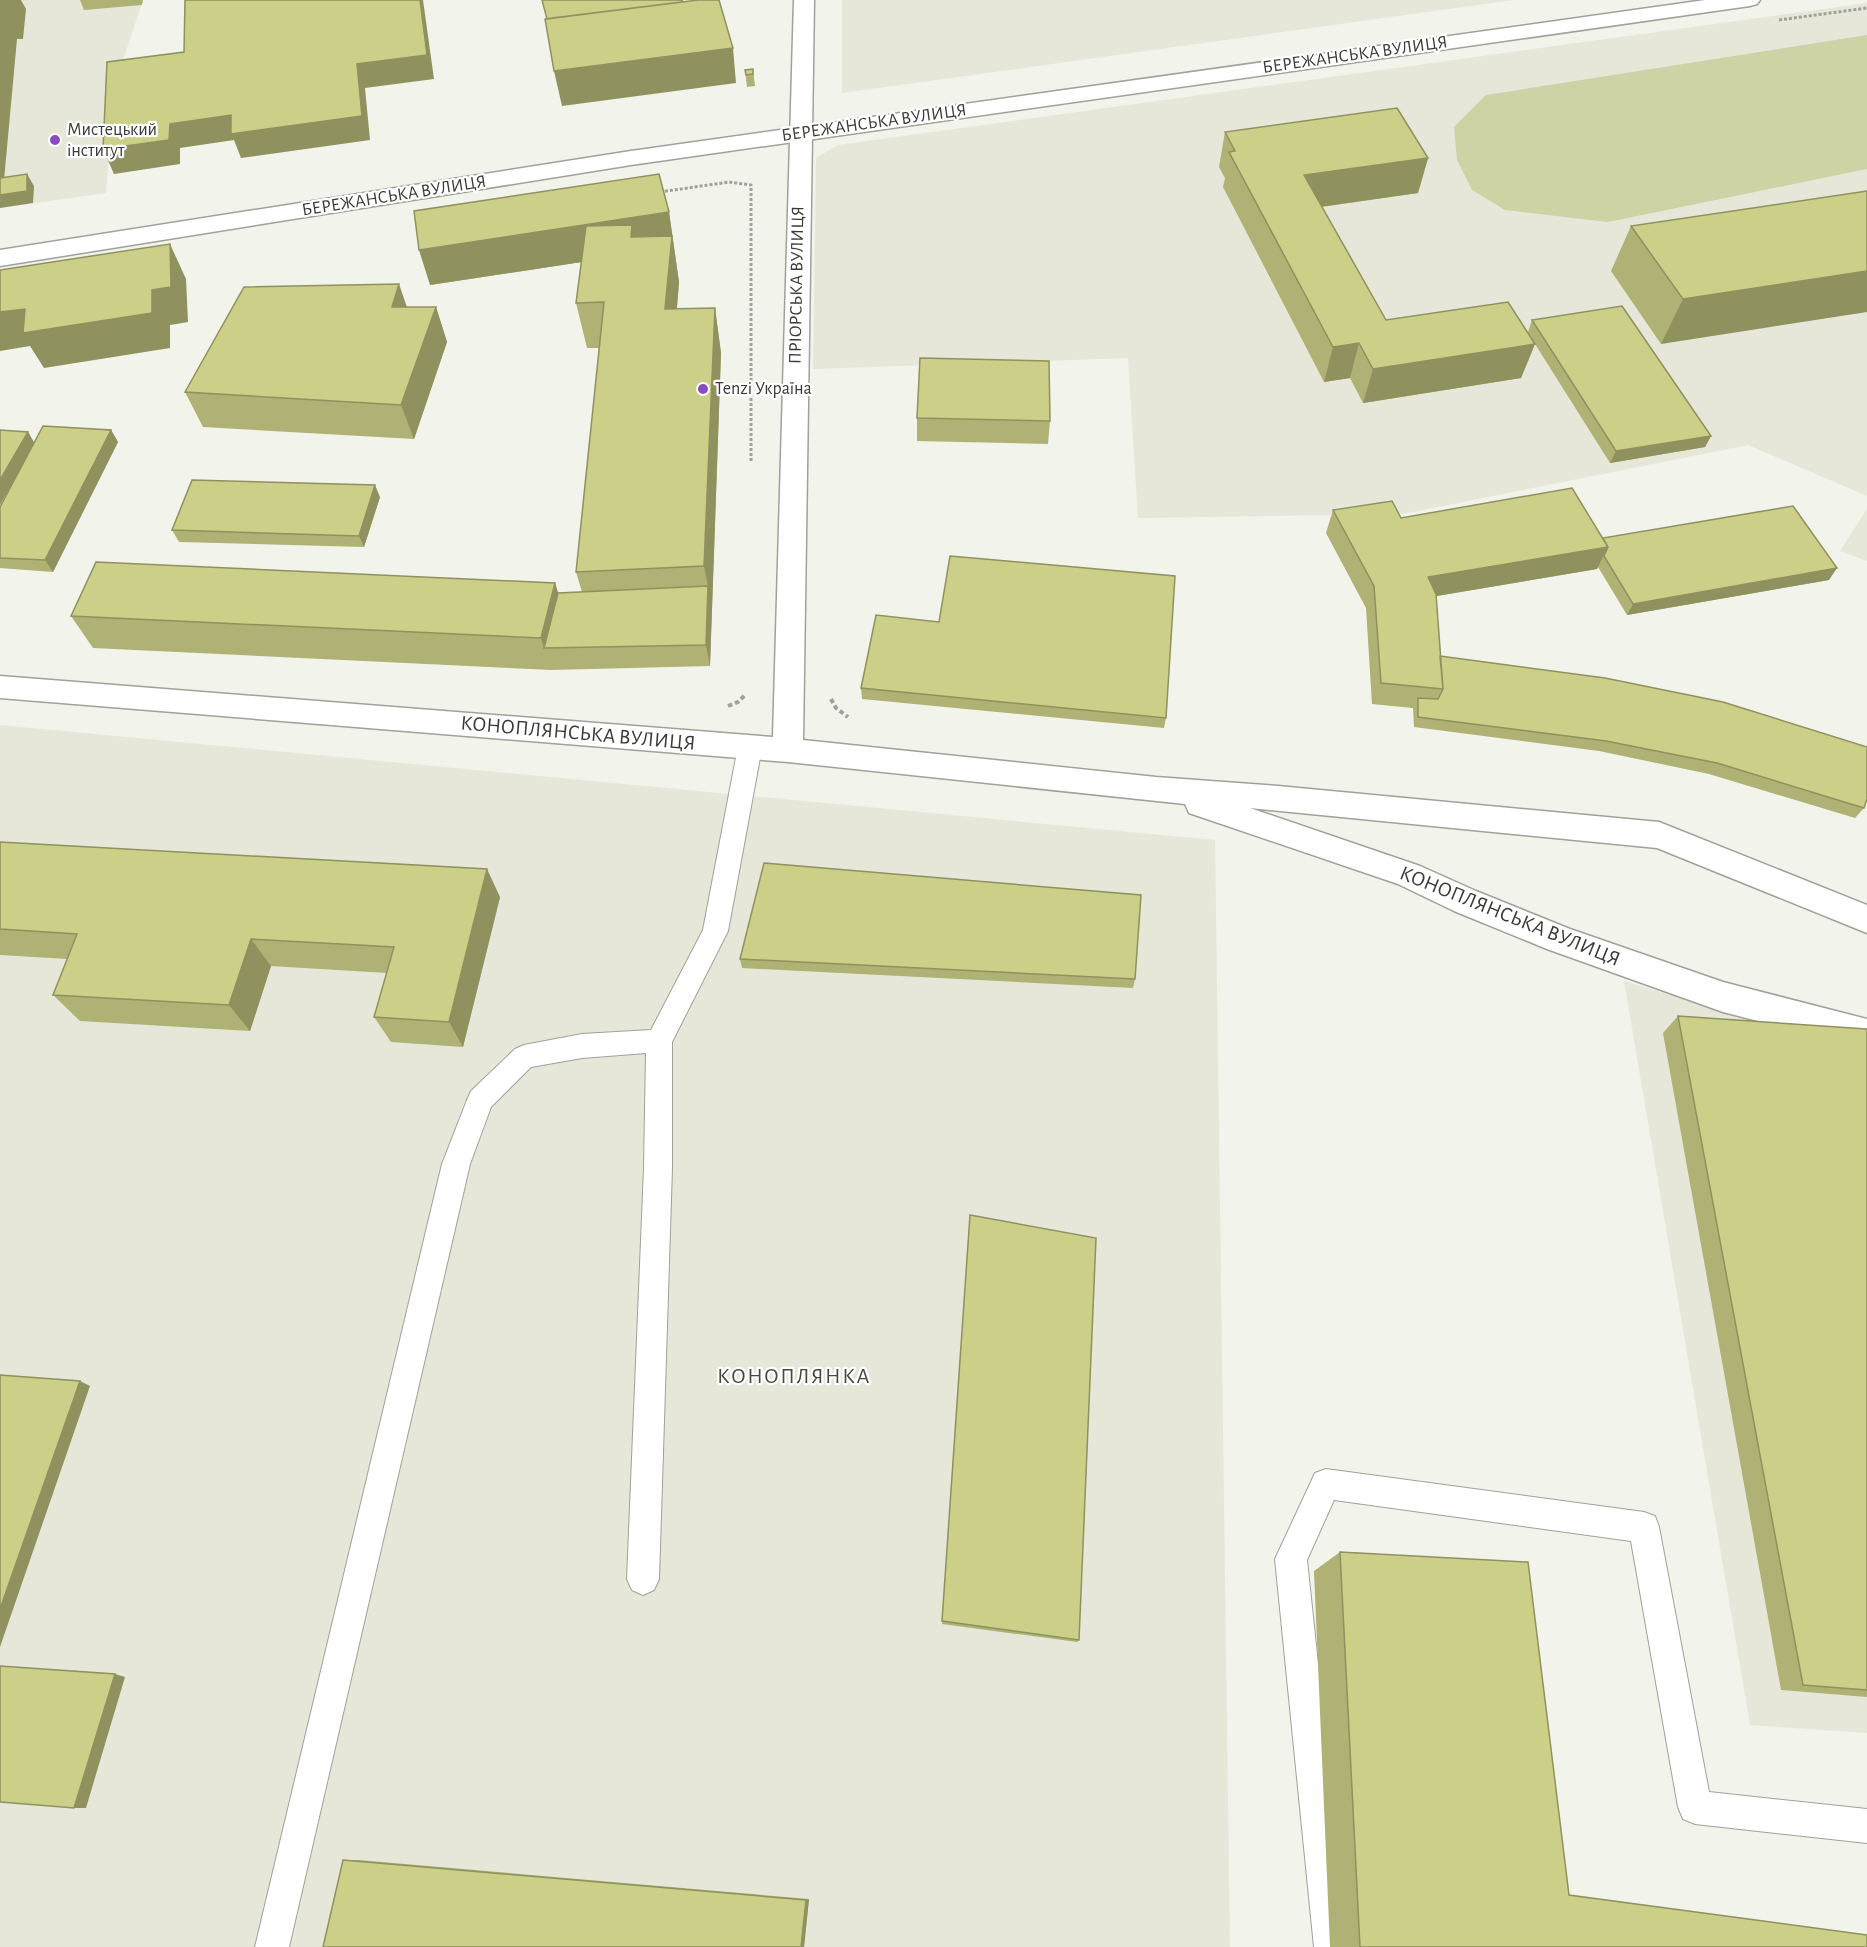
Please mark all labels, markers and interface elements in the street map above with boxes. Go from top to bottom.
street label: БЕРЕЖАНСЬКА ВУЛИЦЯ [1261,33,1449,77]
street label: БЕРЕЖАНСЬКА ВУЛИЦЯ [780,101,968,145]
place label: Мистецький інститут [67,121,157,160]
marker: Мистецький інститут [48,133,62,147]
street label: БЕРЕЖАНСЬКА ВУЛИЦЯ [300,173,488,219]
street label: ПРІОРСЬКА ВУЛИЦЯ [787,206,807,364]
place label: Tenzi Україна [715,380,812,398]
marker: Tenzi Україна [696,382,710,396]
street label: КОНОПЛЯНСЬКА ВУЛИЦЯ [460,712,696,754]
street label: КОНОПЛЯНСЬКА ВУЛИЦЯ [1397,862,1623,970]
district label: КОНОПЛЯНКА [717,1365,871,1387]

